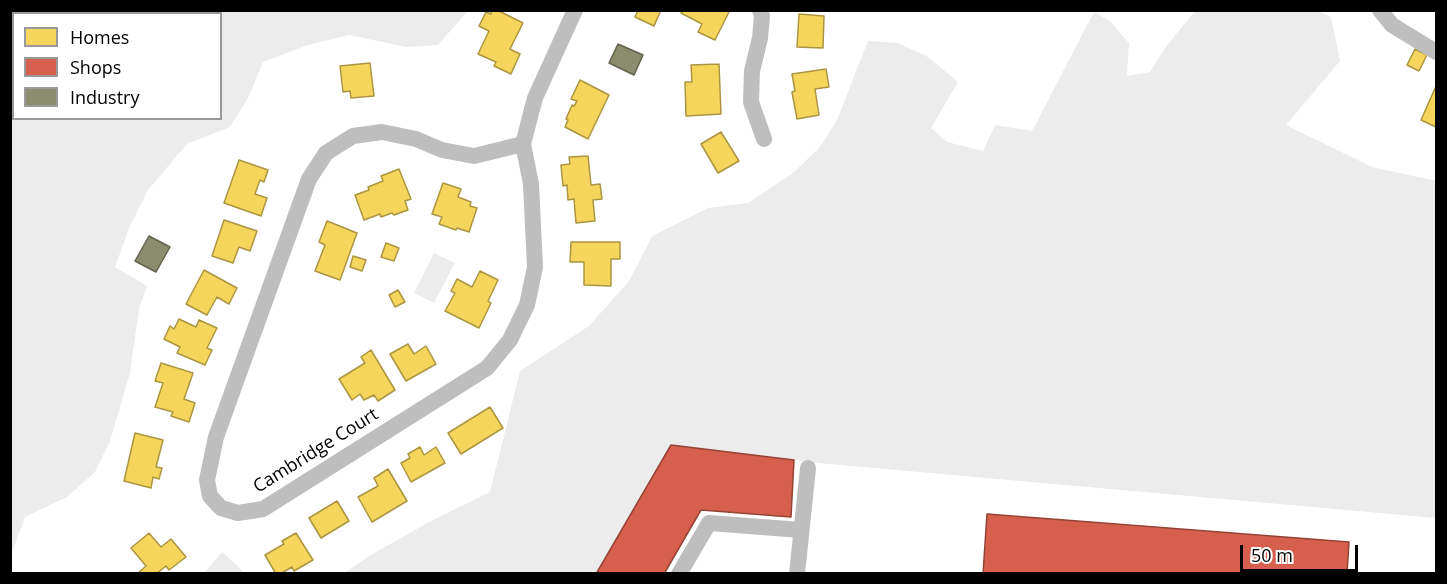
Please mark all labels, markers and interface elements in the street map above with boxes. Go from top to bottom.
legend [12,12,222,120]
text: Homes [70,25,129,49]
text: Shops [70,55,121,79]
text: Industry [70,85,140,109]
street label: Cambridge Court [249,404,383,498]
scale bar [1243,533,1362,571]
text: 50 m [1251,543,1293,567]

